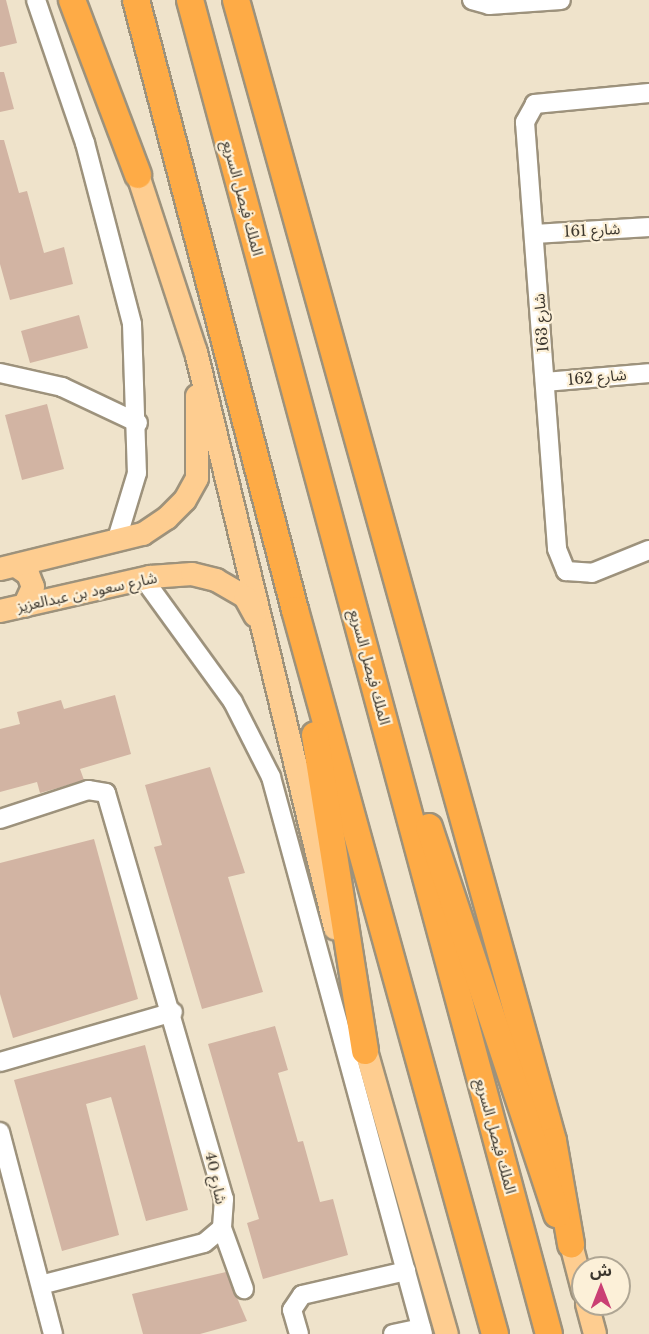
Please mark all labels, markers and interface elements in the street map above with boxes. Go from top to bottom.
street label: الملك فيصل السريع [219,138,267,258]
street label: شارع 161 [563,220,621,240]
street label: شارع 163 [530,293,552,353]
street label: شارع 162 [567,365,627,389]
street label: شارع سعود بن عبدالعزيز [15,568,159,616]
street label: الملك فيصل السريع [346,607,394,727]
street label: الملك فيصل السريع [472,1076,520,1196]
street label: شارع 40 [202,1150,230,1206]
north arrow [571,1256,631,1316]
text: ش [590,1260,612,1280]

